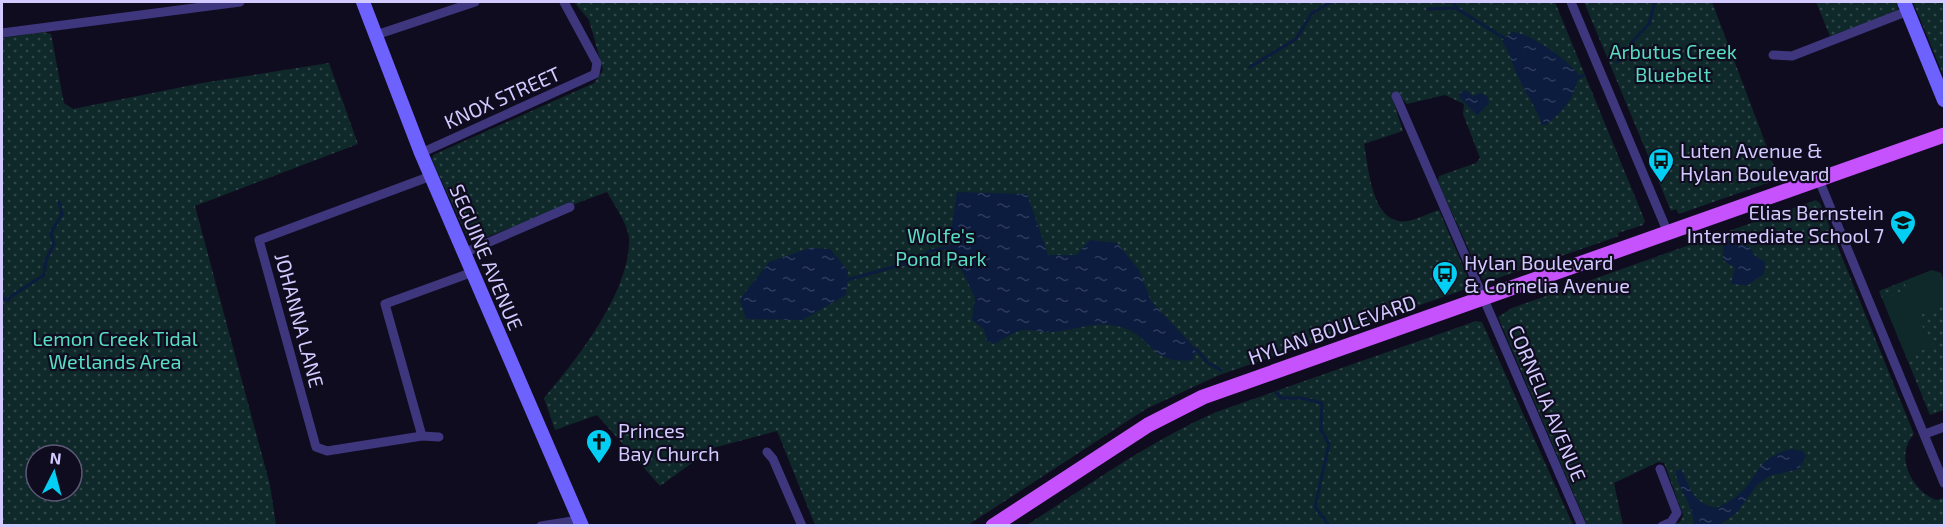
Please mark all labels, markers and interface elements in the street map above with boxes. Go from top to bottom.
park label: Arbutus Creek Bluebelt [1609,39,1737,86]
street label: KNOX STREET [440,61,564,133]
place label: Luten Avenue & Hylan Boulevard [1680,138,1829,185]
bus stop icon: Luten Avenue & Hylan Boulevard [1646,146,1676,184]
street label: SEGUINE AVENUE [445,180,529,334]
place label: Elias Bernstein Intermediate School 7 [1687,200,1884,247]
school or university icon: Elias Bernstein Intermediate School 7 [1888,208,1918,246]
park label: Wolfe's Pond Park [895,223,987,270]
street label: JOHANNA LANE [270,250,330,390]
place label: Hylan Boulevard & Cornelia Avenue [1464,250,1630,297]
bus stop icon: Hylan Boulevard & Cornelia Avenue [1430,259,1460,297]
street label: HYLAN BOULEVARD [1245,289,1419,369]
street label: CORNELIA AVENUE [1504,321,1592,485]
park label: Lemon Creek Tidal Wetlands Area [32,326,198,373]
place label: Princes Bay Church [618,418,720,465]
church icon: Princes Bay Church [584,427,614,465]
north arrow [24,443,84,503]
text: N [49,448,62,468]

